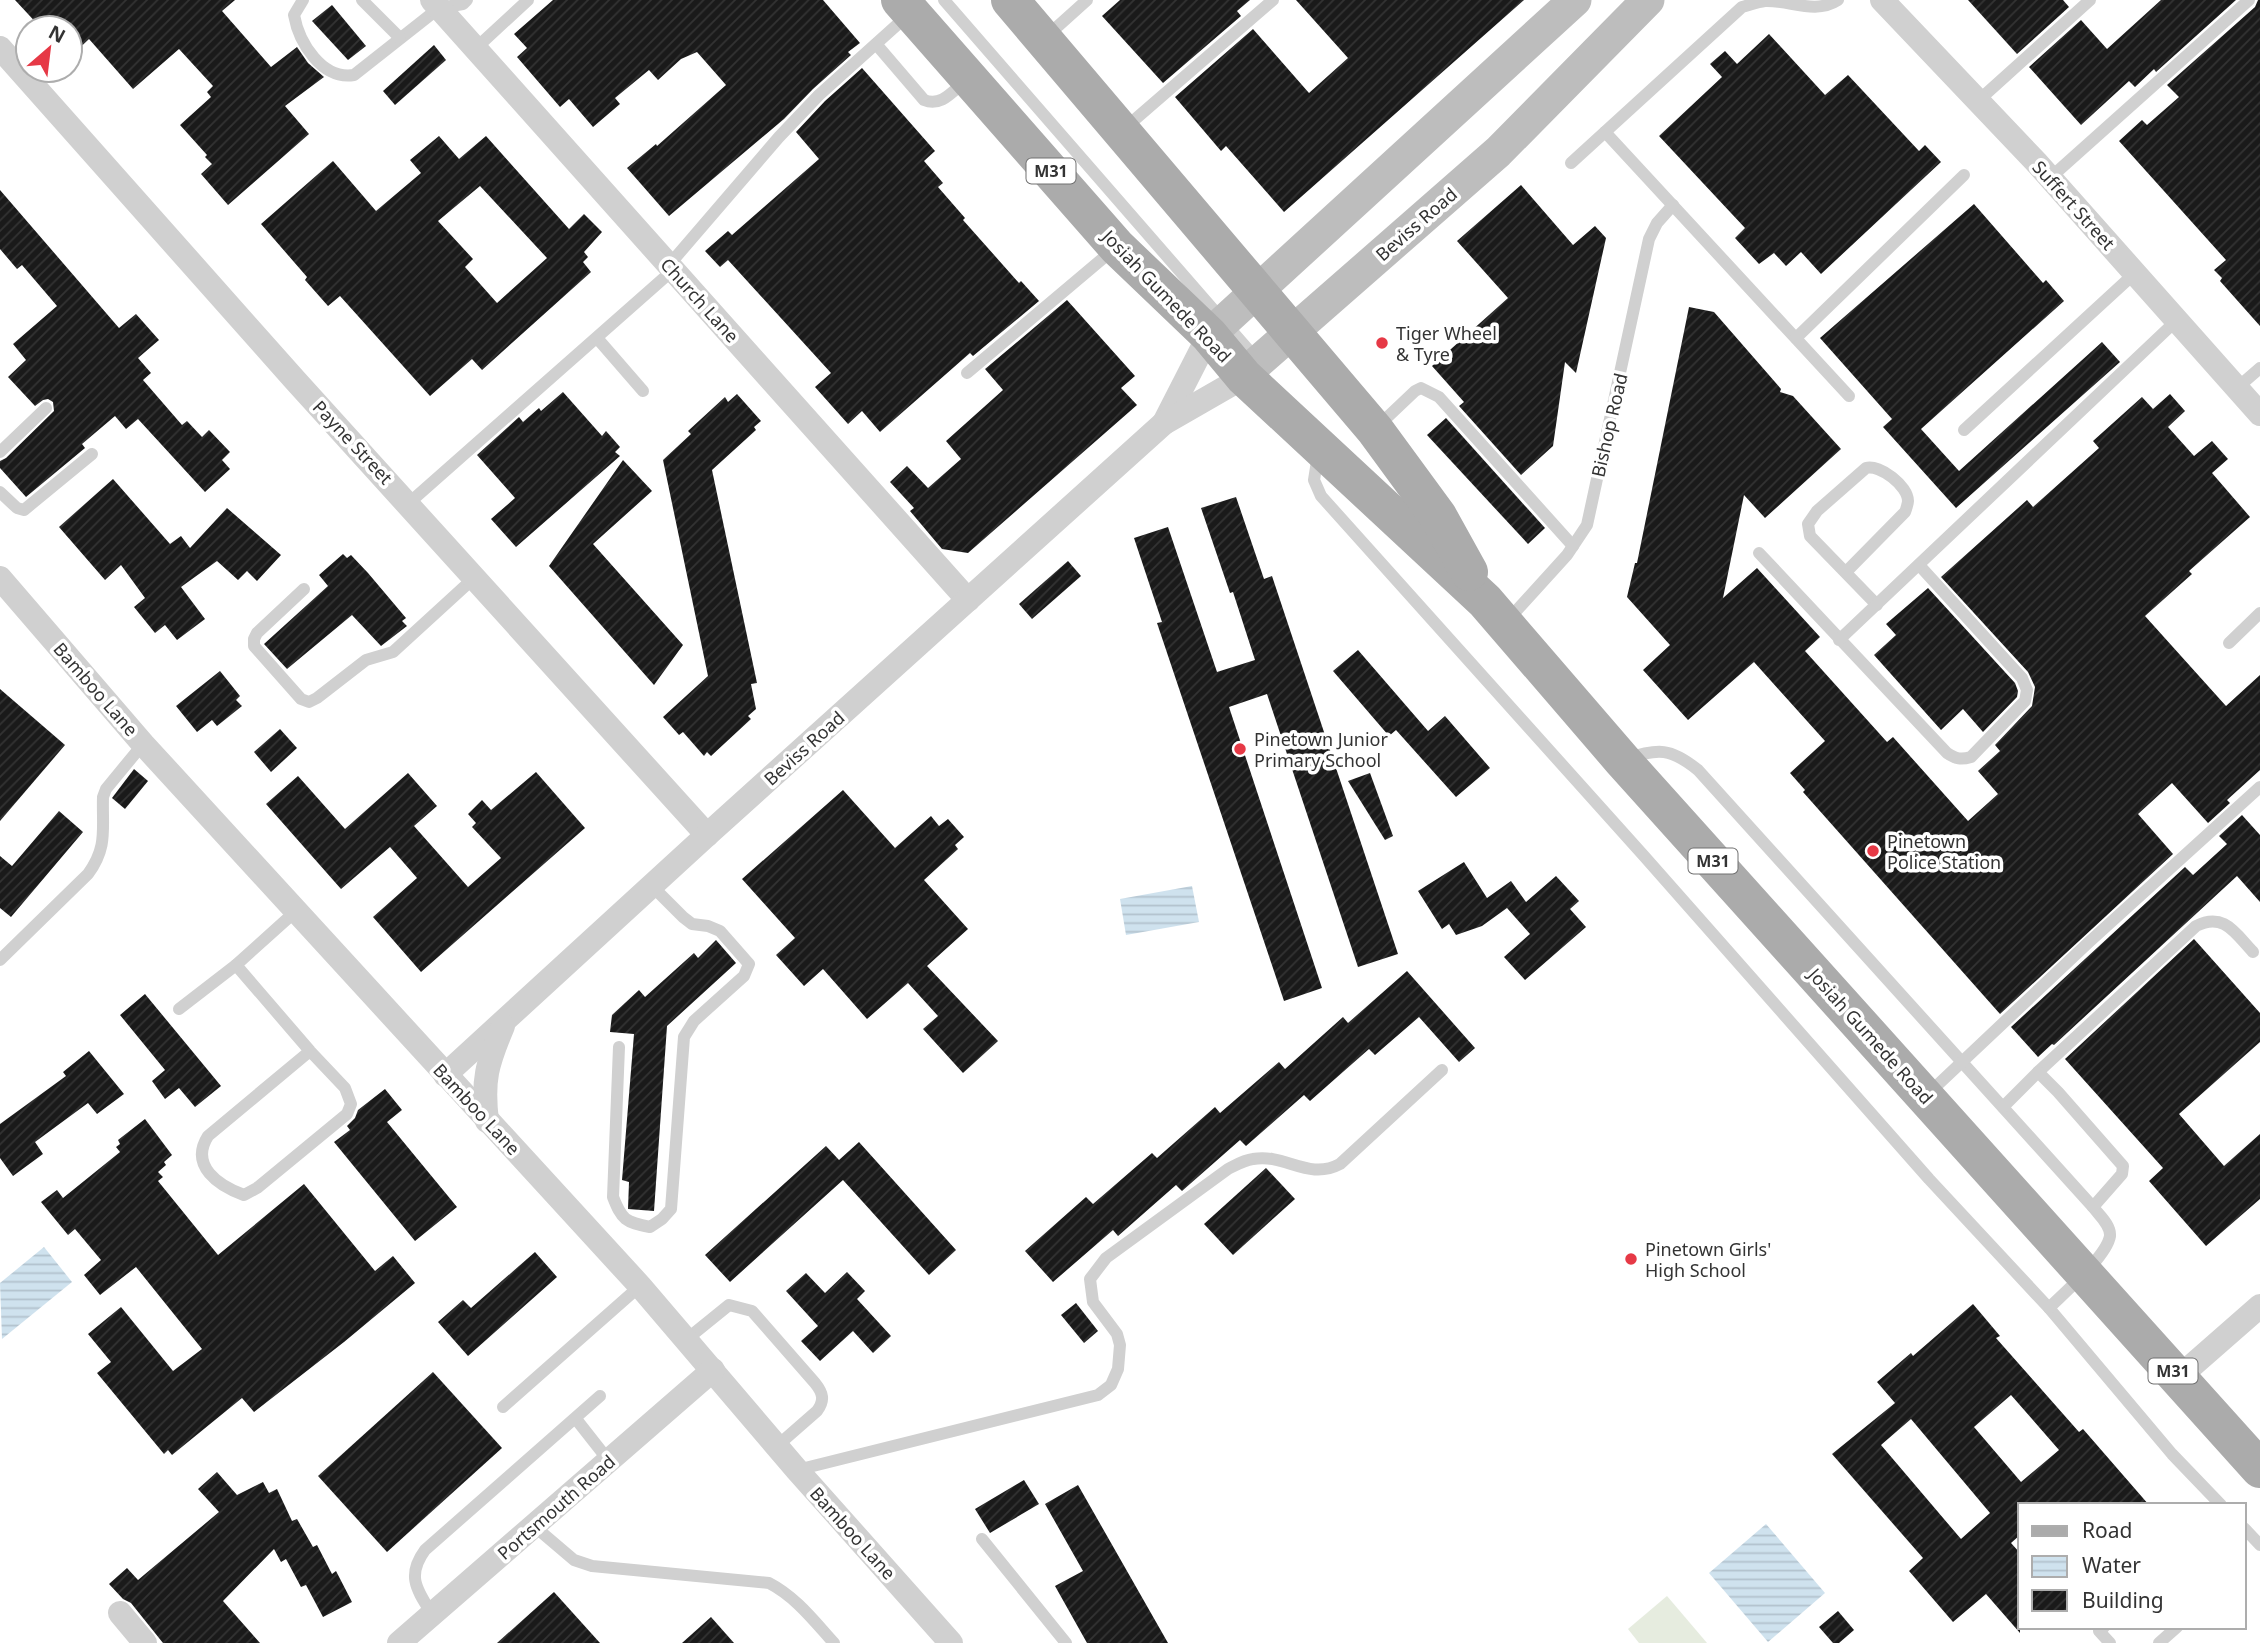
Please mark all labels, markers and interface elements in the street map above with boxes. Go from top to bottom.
north arrow [14,14,84,84]
text: N [44,19,70,49]
street label: Suffert Street [2027,155,2121,255]
road number: M31 [1026,158,1076,183]
street label: Beviss Road [1370,182,1462,266]
street label: Josiah Gumede Road [1096,223,1237,367]
street label: Church Lane [656,253,744,347]
place label: Tiger Wheel & Tyre [1396,321,1497,366]
marker: Tiger Wheel & Tyre [1374,335,1390,351]
street label: Bishop Road [1585,371,1633,479]
street label: Payne Street [308,395,398,489]
street label: Bamboo Lane [49,637,143,741]
street label: Beviss Road [759,705,849,791]
place label: Pinetown Junior Primary School [1254,727,1388,772]
marker: Pinetown Junior Primary School [1232,741,1248,757]
place label: Pinetown Police Station [1887,829,2001,874]
marker: Pinetown Police Station [1865,843,1881,859]
road number: M31 [1688,848,1738,874]
street label: Josiah Gumede Road [1802,961,1939,1109]
street label: Bamboo Lane [428,1058,526,1160]
place label: Pinetown Girls' High School [1645,1237,1771,1282]
marker: Pinetown Girls' High School [1623,1251,1639,1267]
road number: M31 [2148,1358,2198,1384]
street label: Portsmouth Road [492,1449,620,1565]
street label: Bamboo Lane [805,1482,901,1584]
legend [2018,1503,2246,1629]
text: Road [2082,1516,2132,1544]
text: Water [2082,1551,2141,1579]
text: Building [2082,1586,2164,1614]

